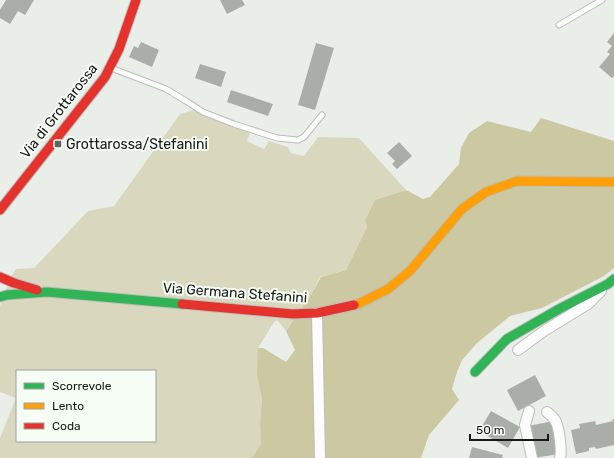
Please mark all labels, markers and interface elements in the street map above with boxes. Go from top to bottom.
street label: Via di Grottarossa [17,60,101,162]
place label: Grottarossa/Stefanini [66,136,208,153]
marker: Grottarossa/Stefanini [53,139,63,149]
street label: Via Germana Stefanini [162,279,308,307]
legend [16,370,156,442]
text: Scorrevole [52,379,112,393]
text: Lento [52,399,84,413]
scale bar [470,416,548,442]
text: Coda [52,419,81,433]
text: 50 m [476,423,504,437]

